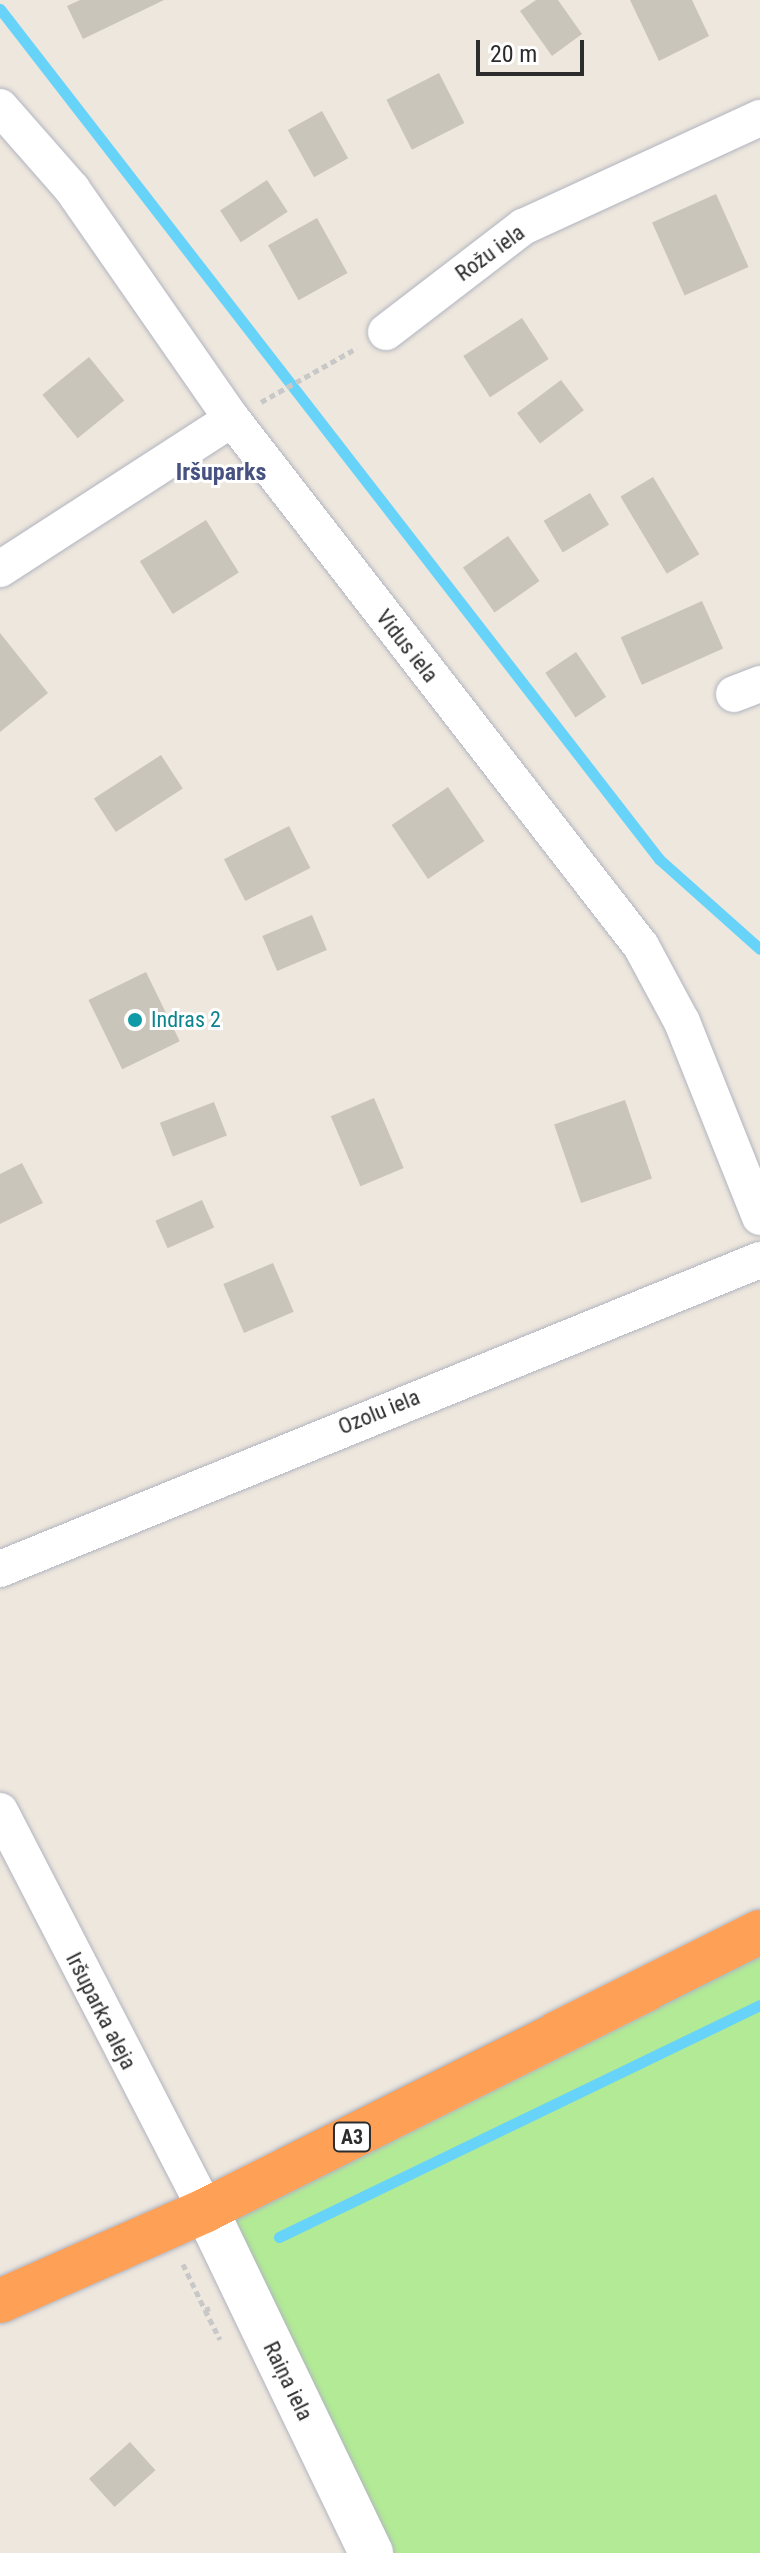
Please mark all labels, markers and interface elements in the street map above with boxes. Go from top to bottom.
scale bar [480,24,588,74]
text: 20 m [490,40,537,68]
street label: Rožu iela [450,219,530,287]
district label: Iršuparks [176,459,266,487]
street label: Vidus iela [370,604,444,688]
place label: Indras 2 [151,1007,221,1033]
marker: Indras 2 [126,1011,144,1029]
street label: Ozolu iela [334,1384,424,1440]
street label: Iršuparka aleja [60,1948,142,2074]
road number: A3 [332,2121,372,2153]
street label: Raiņa iela [258,2337,318,2425]

